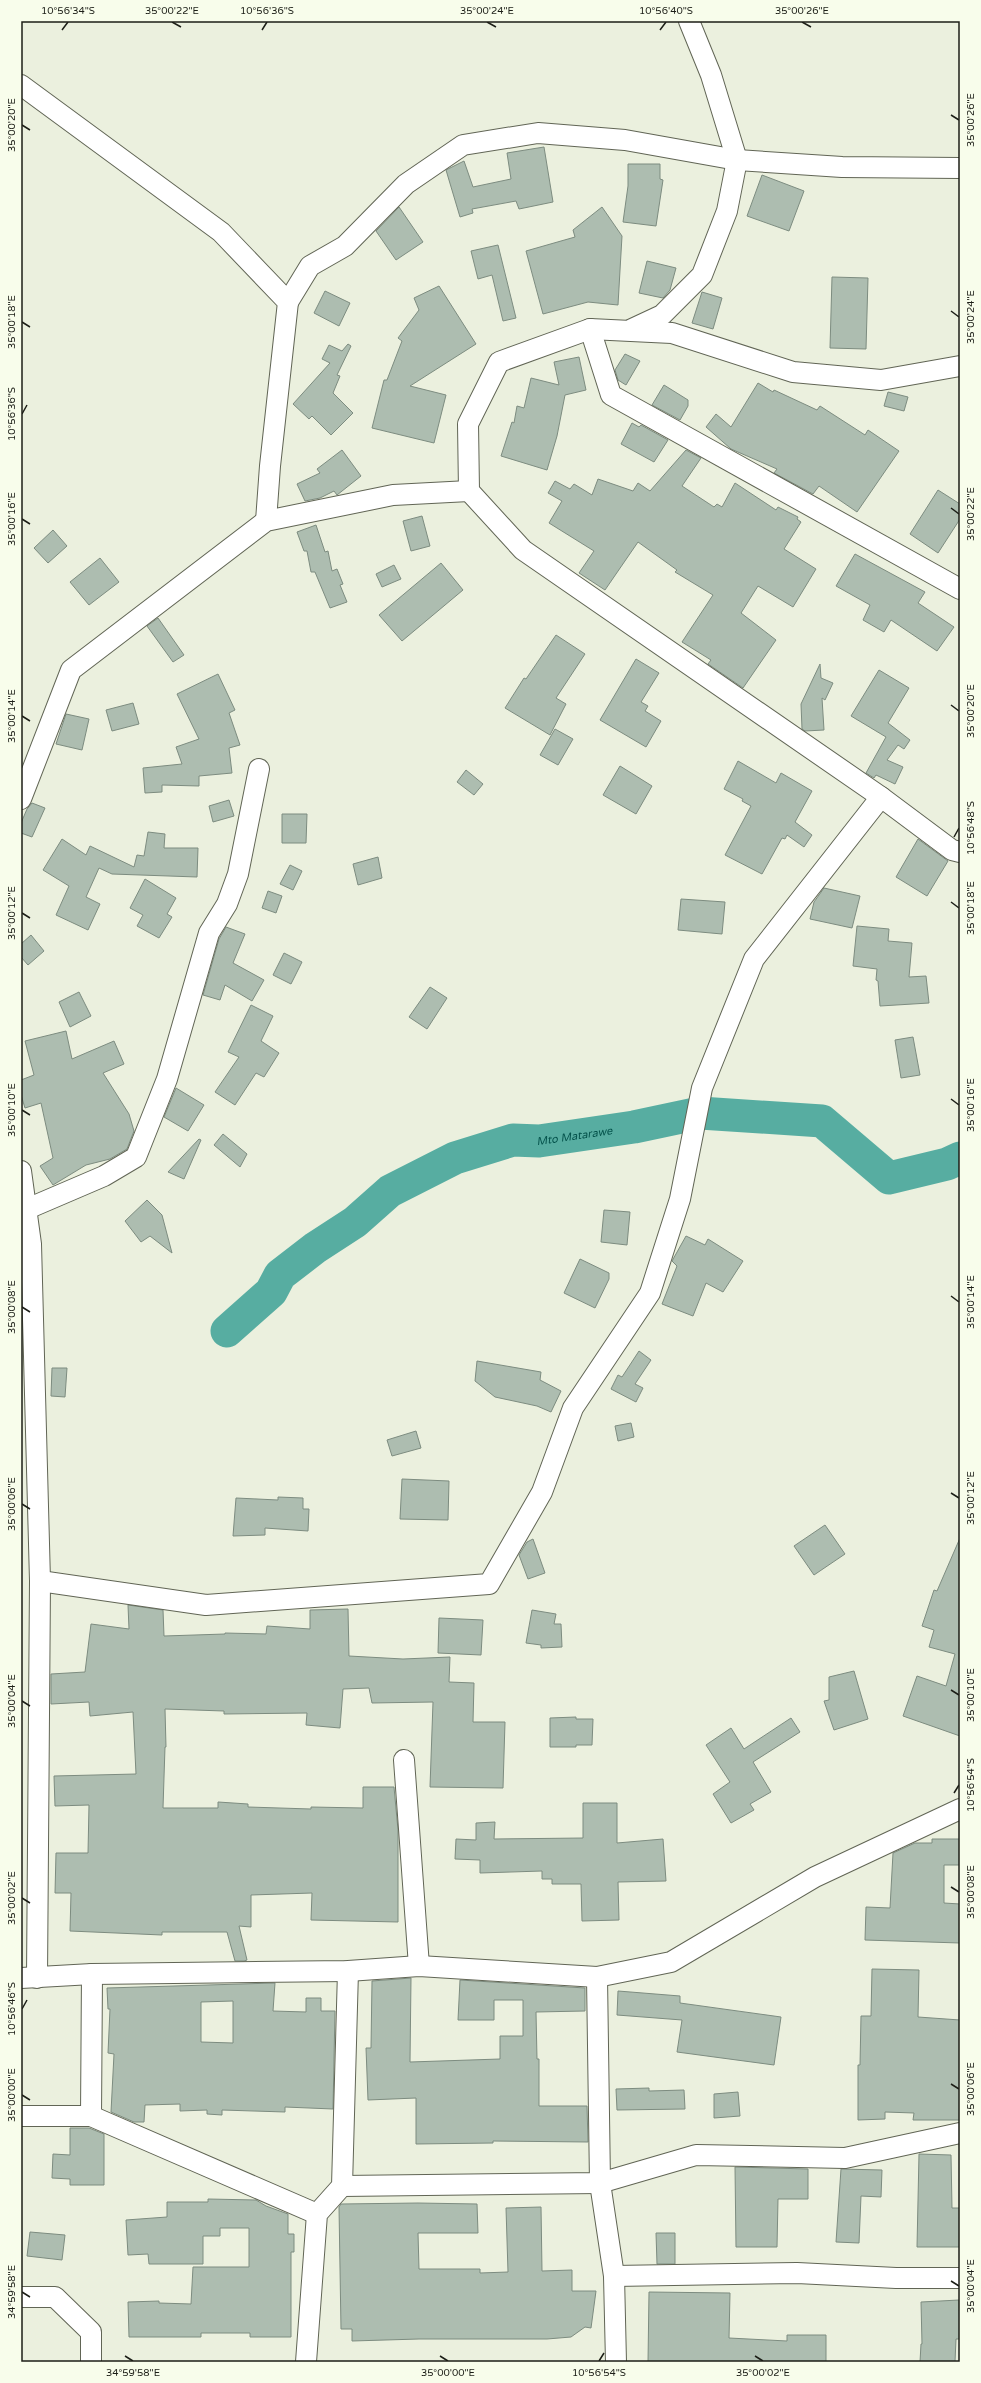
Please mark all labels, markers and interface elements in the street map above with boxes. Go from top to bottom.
text: 10°56'34"S [41,5,95,17]
text: 35°00'22"E [145,5,199,17]
text: 10°56'36"S [240,5,294,17]
text: 35°00'24"E [460,5,514,17]
text: 10°56'40"S [639,5,693,17]
text: 35°00'26"E [775,5,829,17]
text: 35°00'26"E [965,93,977,147]
text: 35°00'20"E [6,98,18,152]
text: 35°00'24"E [965,290,977,344]
text: 35°00'18"E [6,295,18,349]
text: 10°56'36"S [6,387,18,441]
text: 35°00'22"E [965,487,977,541]
text: 35°00'16"E [6,492,18,546]
text: 35°00'20"E [965,684,977,738]
text: 35°00'14"E [6,689,18,743]
text: 10°56'48"S [965,801,977,855]
text: 35°00'18"E [965,881,977,935]
text: 35°00'12"E [6,886,18,940]
text: 35°00'16"E [965,1078,977,1132]
text: 35°00'10"E [6,1083,18,1137]
water label: Mto Matarawe [535,1124,614,1148]
text: 35°00'14"E [965,1275,977,1329]
text: 35°00'08"E [6,1280,18,1334]
text: 35°00'12"E [965,1471,977,1525]
text: 35°00'06"E [6,1477,18,1531]
text: 35°00'10"E [965,1668,977,1722]
text: 35°00'04"E [6,1674,18,1728]
text: 10°56'54"S [965,1758,977,1812]
text: 35°00'08"E [965,1865,977,1919]
text: 35°00'02"E [6,1871,18,1925]
text: 10°56'46"S [6,1982,18,2036]
text: 35°00'06"E [965,2062,977,2116]
text: 35°00'00"E [6,2068,18,2122]
text: 35°00'04"E [965,2259,977,2313]
text: 34°59'58"E [6,2265,18,2319]
text: 34°59'58"E [106,2367,160,2379]
text: 35°00'00"E [421,2367,475,2379]
text: 10°56'54"S [572,2367,626,2379]
text: 35°00'02"E [736,2367,790,2379]

